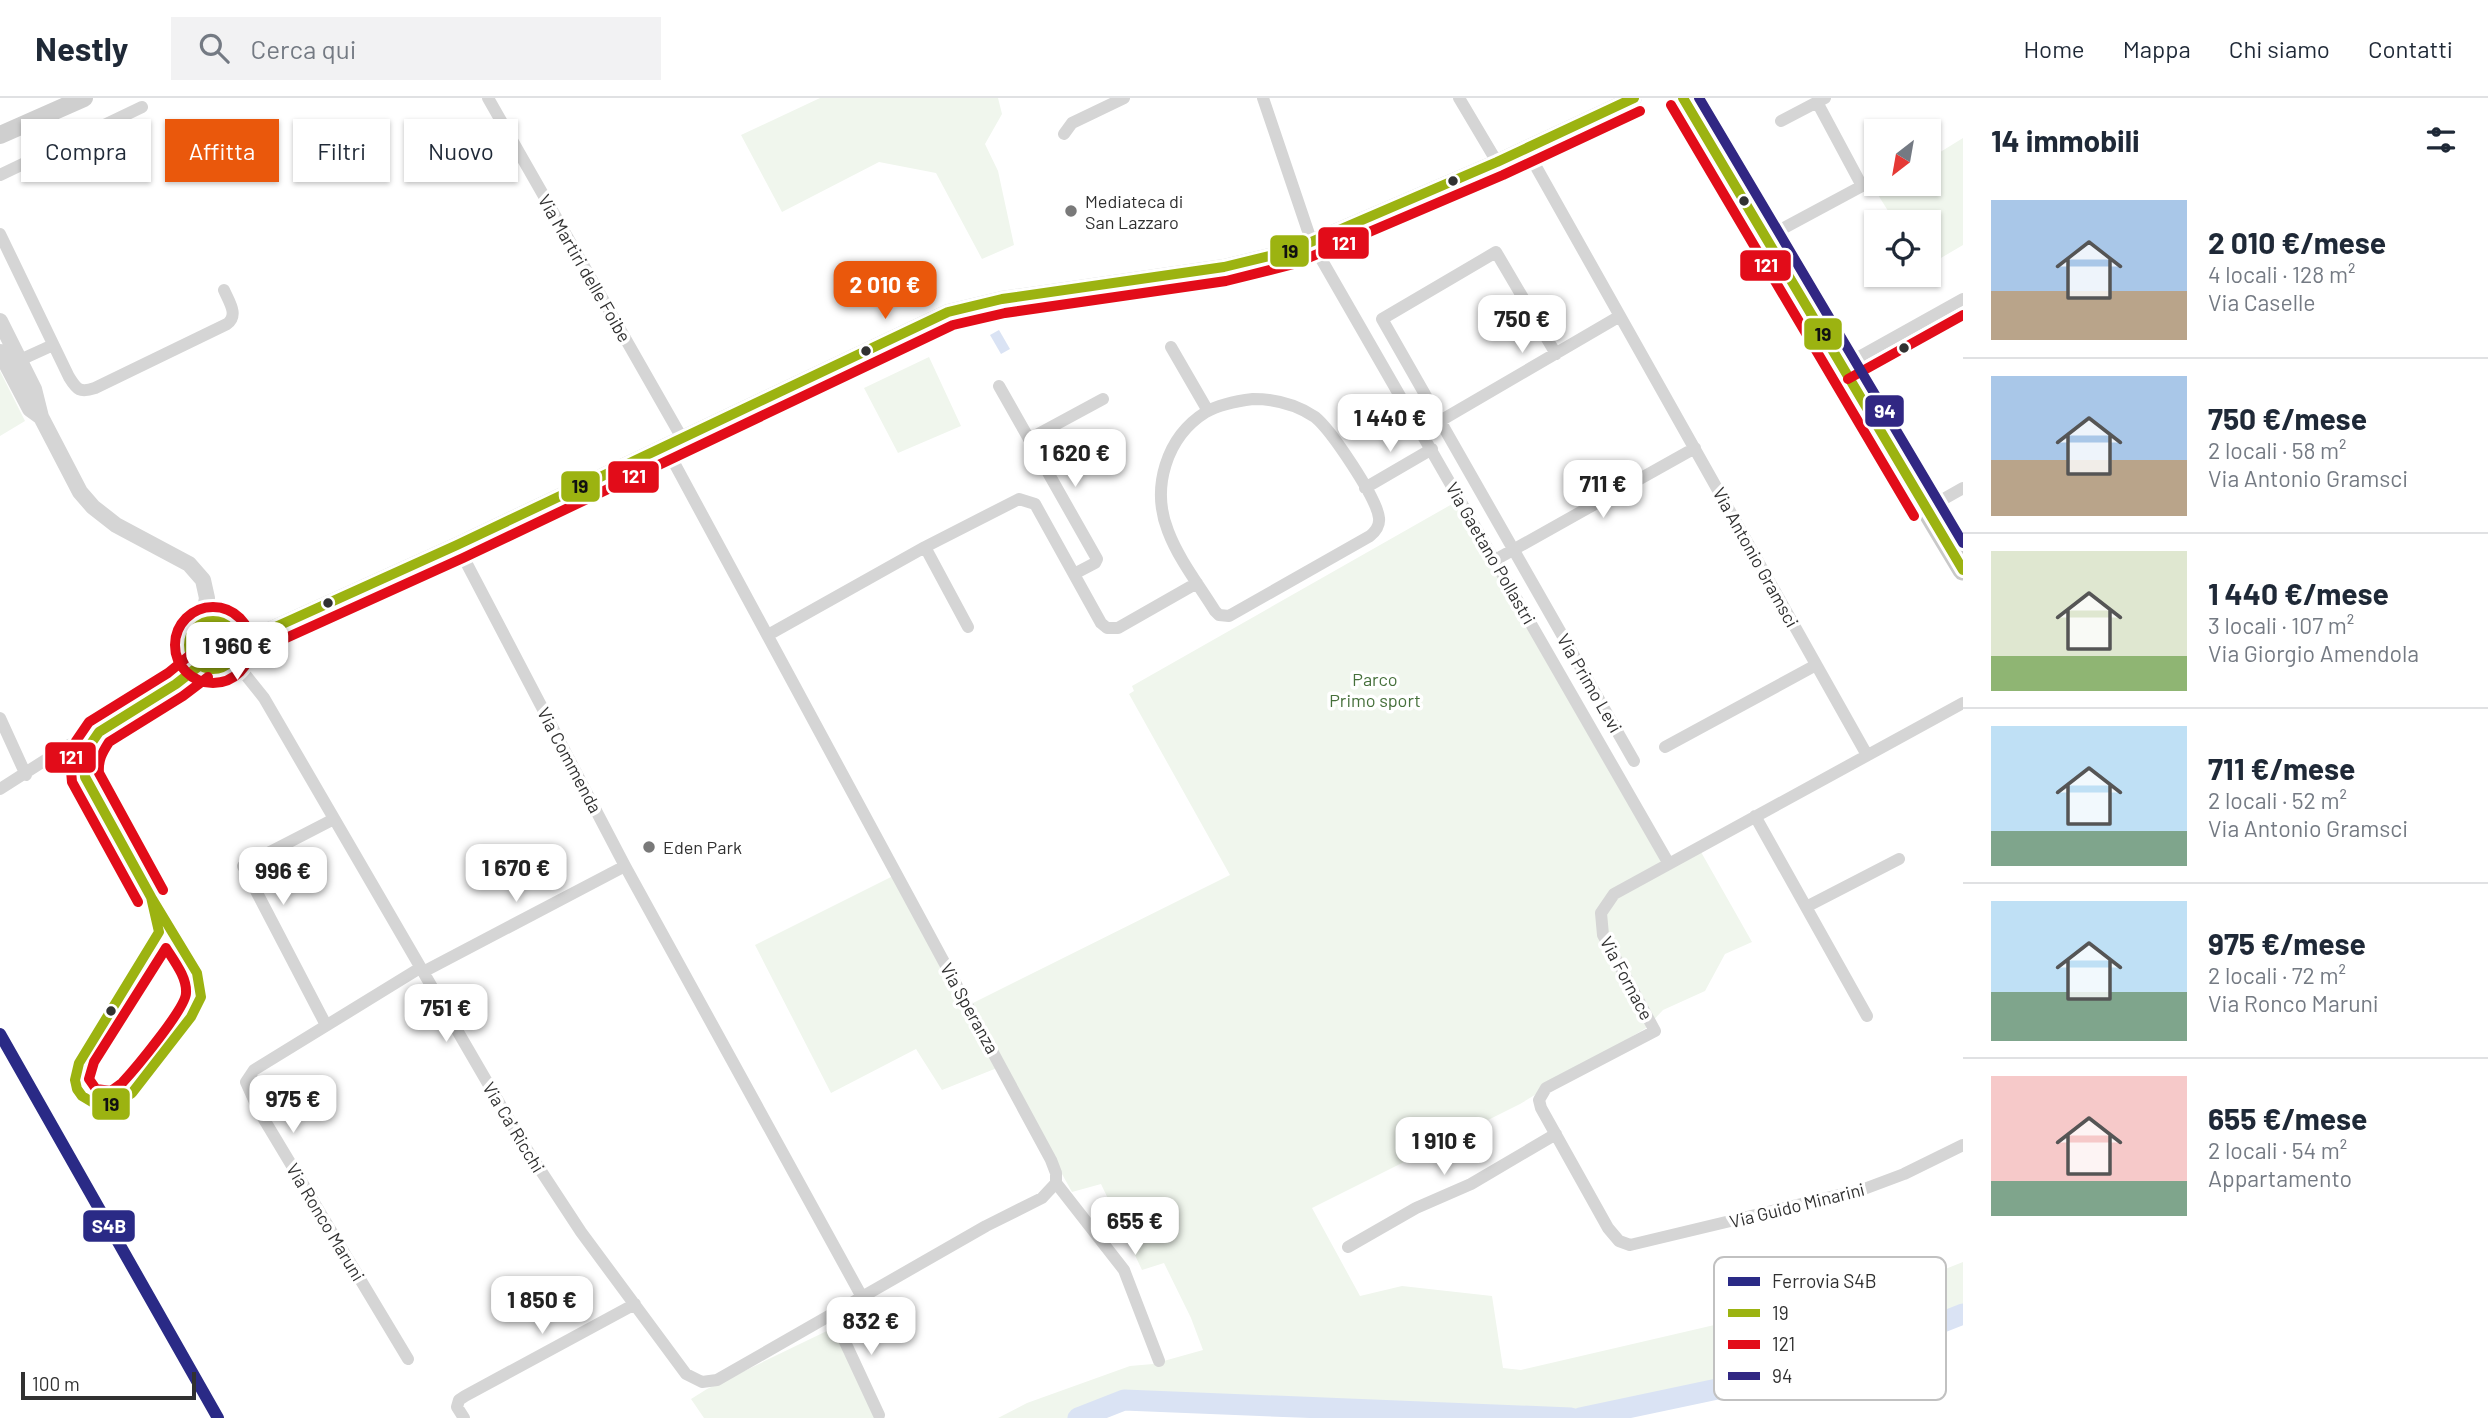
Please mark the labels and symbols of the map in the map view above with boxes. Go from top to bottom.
north arrow [1864,119,1941,196]
unlabelled marker [1446,174,1460,188]
street label: Via Martiri delle Foibe [534,190,636,346]
place label: Mediateca di San Lazzaro [1085,190,1183,233]
unlabelled marker [1737,194,1751,208]
marker: Mediateca di San Lazzaro [1063,203,1079,219]
line badge: 121 [1317,226,1370,260]
text: 121 [1332,231,1356,254]
line badge: 19 [1269,234,1310,268]
text: 19 [1282,239,1298,262]
line badge: 121 [1739,249,1792,282]
text: 121 [1754,253,1778,276]
pin: 2 010 € [820,262,950,321]
pin: 750 € [1473,296,1571,355]
line badge: 19 [1803,317,1843,351]
text: 19 [1815,322,1831,345]
unlabelled marker [1897,341,1911,355]
unlabelled marker [859,344,873,358]
pin: 1 440 € [1325,394,1455,454]
line badge: 94 [1864,394,1905,428]
text: 94 [1874,399,1896,422]
pin: 1 620 € [1010,430,1140,489]
line badge: 121 [607,460,660,494]
pin: 711 € [1554,460,1652,520]
text: 121 [622,464,646,487]
line badge: 19 [560,470,601,503]
text: 19 [572,474,588,497]
street label: Via Gaetano Pollastri [1441,478,1541,628]
street label: Via Antonio Gramsci [1708,483,1804,631]
unlabelled marker [321,596,335,610]
pin: 1 960 € [172,622,302,682]
street label: Via Primo Levi [1553,630,1627,736]
park label: Parco Primo sport [1329,668,1421,711]
street label: Via Commenda [533,703,607,817]
line badge: 121 [44,741,97,774]
text: 121 [59,745,83,768]
place label: Eden Park [663,836,742,858]
marker: Eden Park [641,839,657,855]
pin: 1 670 € [451,844,581,904]
pin: 996 € [234,848,332,907]
street label: Via Fornace [1596,932,1658,1024]
street label: Via Speranza [936,959,1004,1057]
pin: 751 € [397,984,495,1044]
unlabelled marker [104,1004,118,1018]
pin: 975 € [244,1076,342,1135]
street label: Via Ca' Ricchi [478,1078,550,1176]
line badge: 19 [91,1087,131,1121]
text: 19 [103,1092,119,1115]
pin: 1 910 € [1379,1118,1509,1177]
street label: Via Ronco Maruni [282,1159,370,1285]
street label: Via Guido Minarini [1727,1178,1867,1232]
pin: 655 € [1086,1198,1184,1257]
line badge: S4B [82,1209,136,1243]
text: S4B [92,1214,126,1237]
legend [1714,1257,1946,1400]
text: Ferrovia S4B [1772,1269,1877,1292]
pin: 1 850 € [477,1276,607,1336]
pin: 832 € [822,1298,920,1357]
text: 19 [1772,1301,1789,1324]
text: 121 [1772,1332,1795,1355]
text: 94 [1772,1364,1792,1387]
scale bar [21,1369,196,1401]

